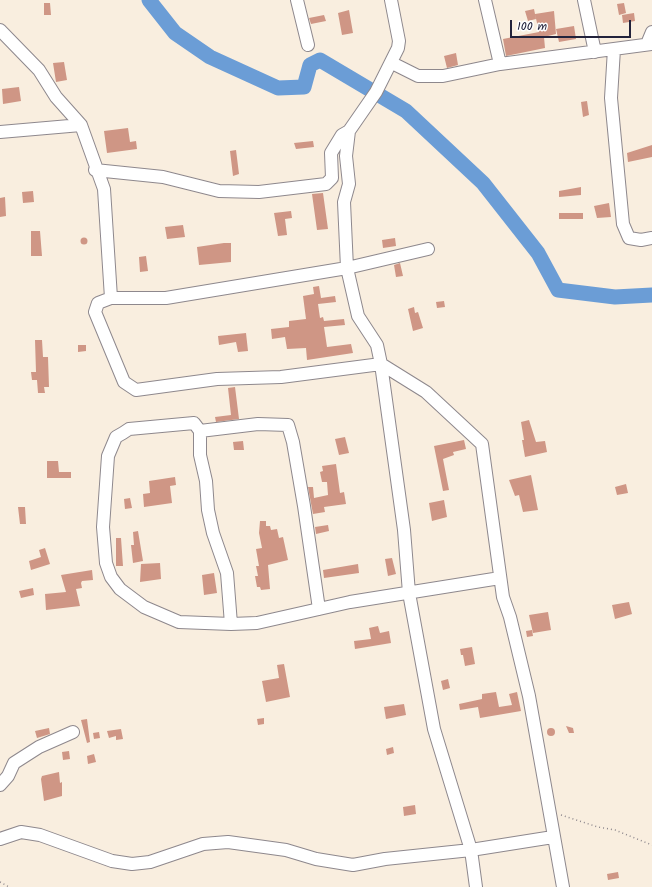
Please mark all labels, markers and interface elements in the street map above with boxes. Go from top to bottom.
scale bar [512,12,633,38]
text: 100 m [517,17,547,36]

